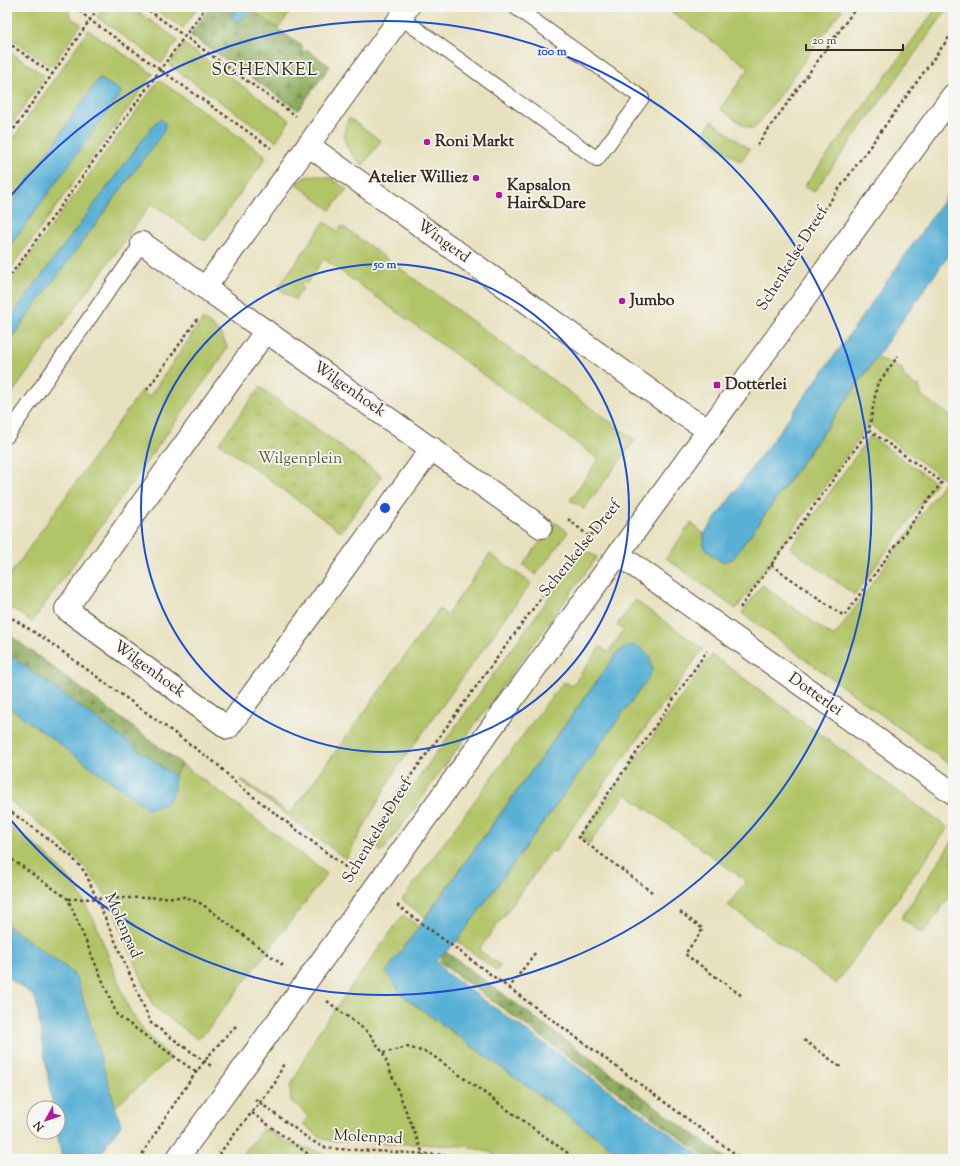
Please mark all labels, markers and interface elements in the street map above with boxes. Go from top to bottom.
scale bar [806,26,903,52]
text: 20 m [812,32,837,50]
text: 100 m [536,43,567,61]
district label: SCHENKEL [211,58,319,84]
place label: Roni Markt [435,131,515,154]
marker: Roni Markt [422,137,432,147]
place label: Atelier Williez [368,167,468,190]
marker: Atelier Williez [471,173,481,183]
place label: Kapsalon Hair&Dare [507,175,586,216]
marker: Kapsalon Hair&Dare [494,190,504,200]
street label: Schenkelse Dreef [752,201,835,316]
street label: Wingerd [412,215,474,269]
text: 50 m [373,256,397,274]
place label: Jumbo [628,290,675,313]
marker: Jumbo [617,296,627,306]
street label: Wilgenhoek [308,356,390,424]
place label: Dotterlei [725,374,787,397]
marker: Dotterlei [712,380,722,390]
park label: Wilgenplein [258,448,343,471]
street label: Schenkelse Dreef [535,494,628,603]
centre of rings [378,501,392,515]
street label: Wilgenhoek [108,636,190,704]
street label: Dotterlei [783,668,847,722]
street label: Schenkelse Dreef [337,773,419,888]
street label: Molenpad [97,890,147,962]
north arrow [26,1100,66,1140]
text: N [30,1117,49,1135]
street label: Molenpad [333,1125,403,1151]

